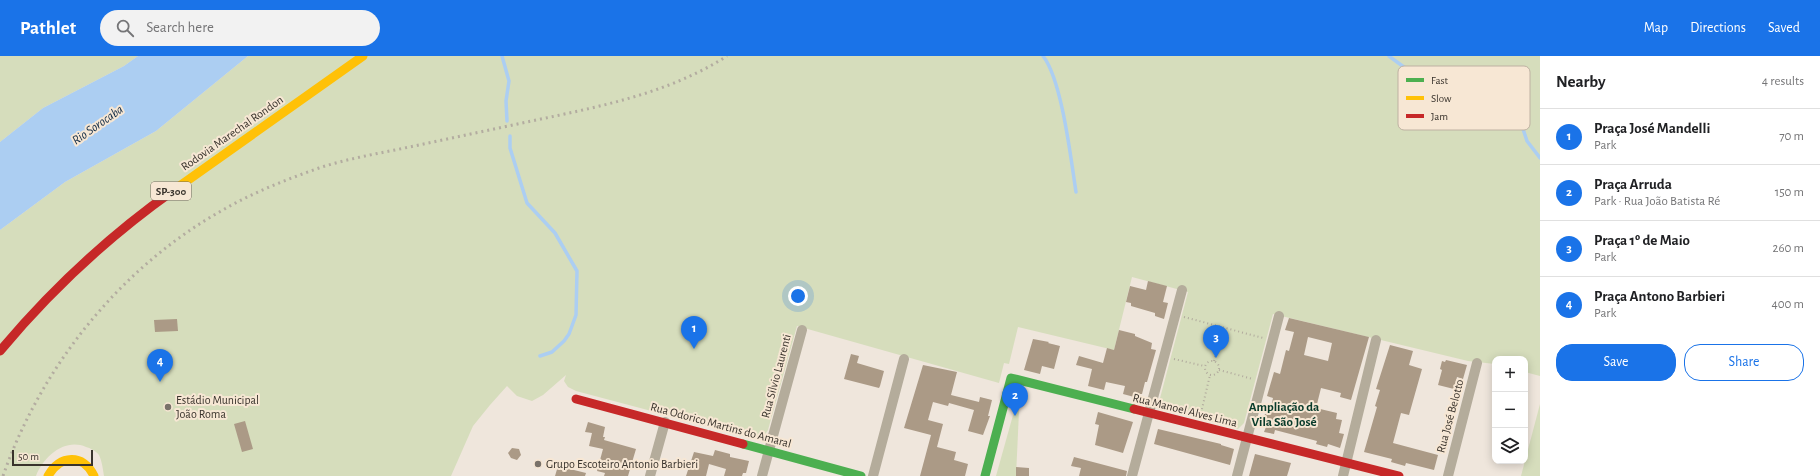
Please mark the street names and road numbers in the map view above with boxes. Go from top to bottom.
street label: Rodovia Marechal Rondon [179,93,285,173]
road number: SP-300 [151,182,191,200]
street label: Rua Sílvio Laurenti [759,333,793,419]
street label: Rua José Belotto [1434,378,1466,454]
street label: Rua Manoel Alves Lima [1132,391,1239,429]
street label: Rua Odorico Martins do Amaral [649,400,793,450]

